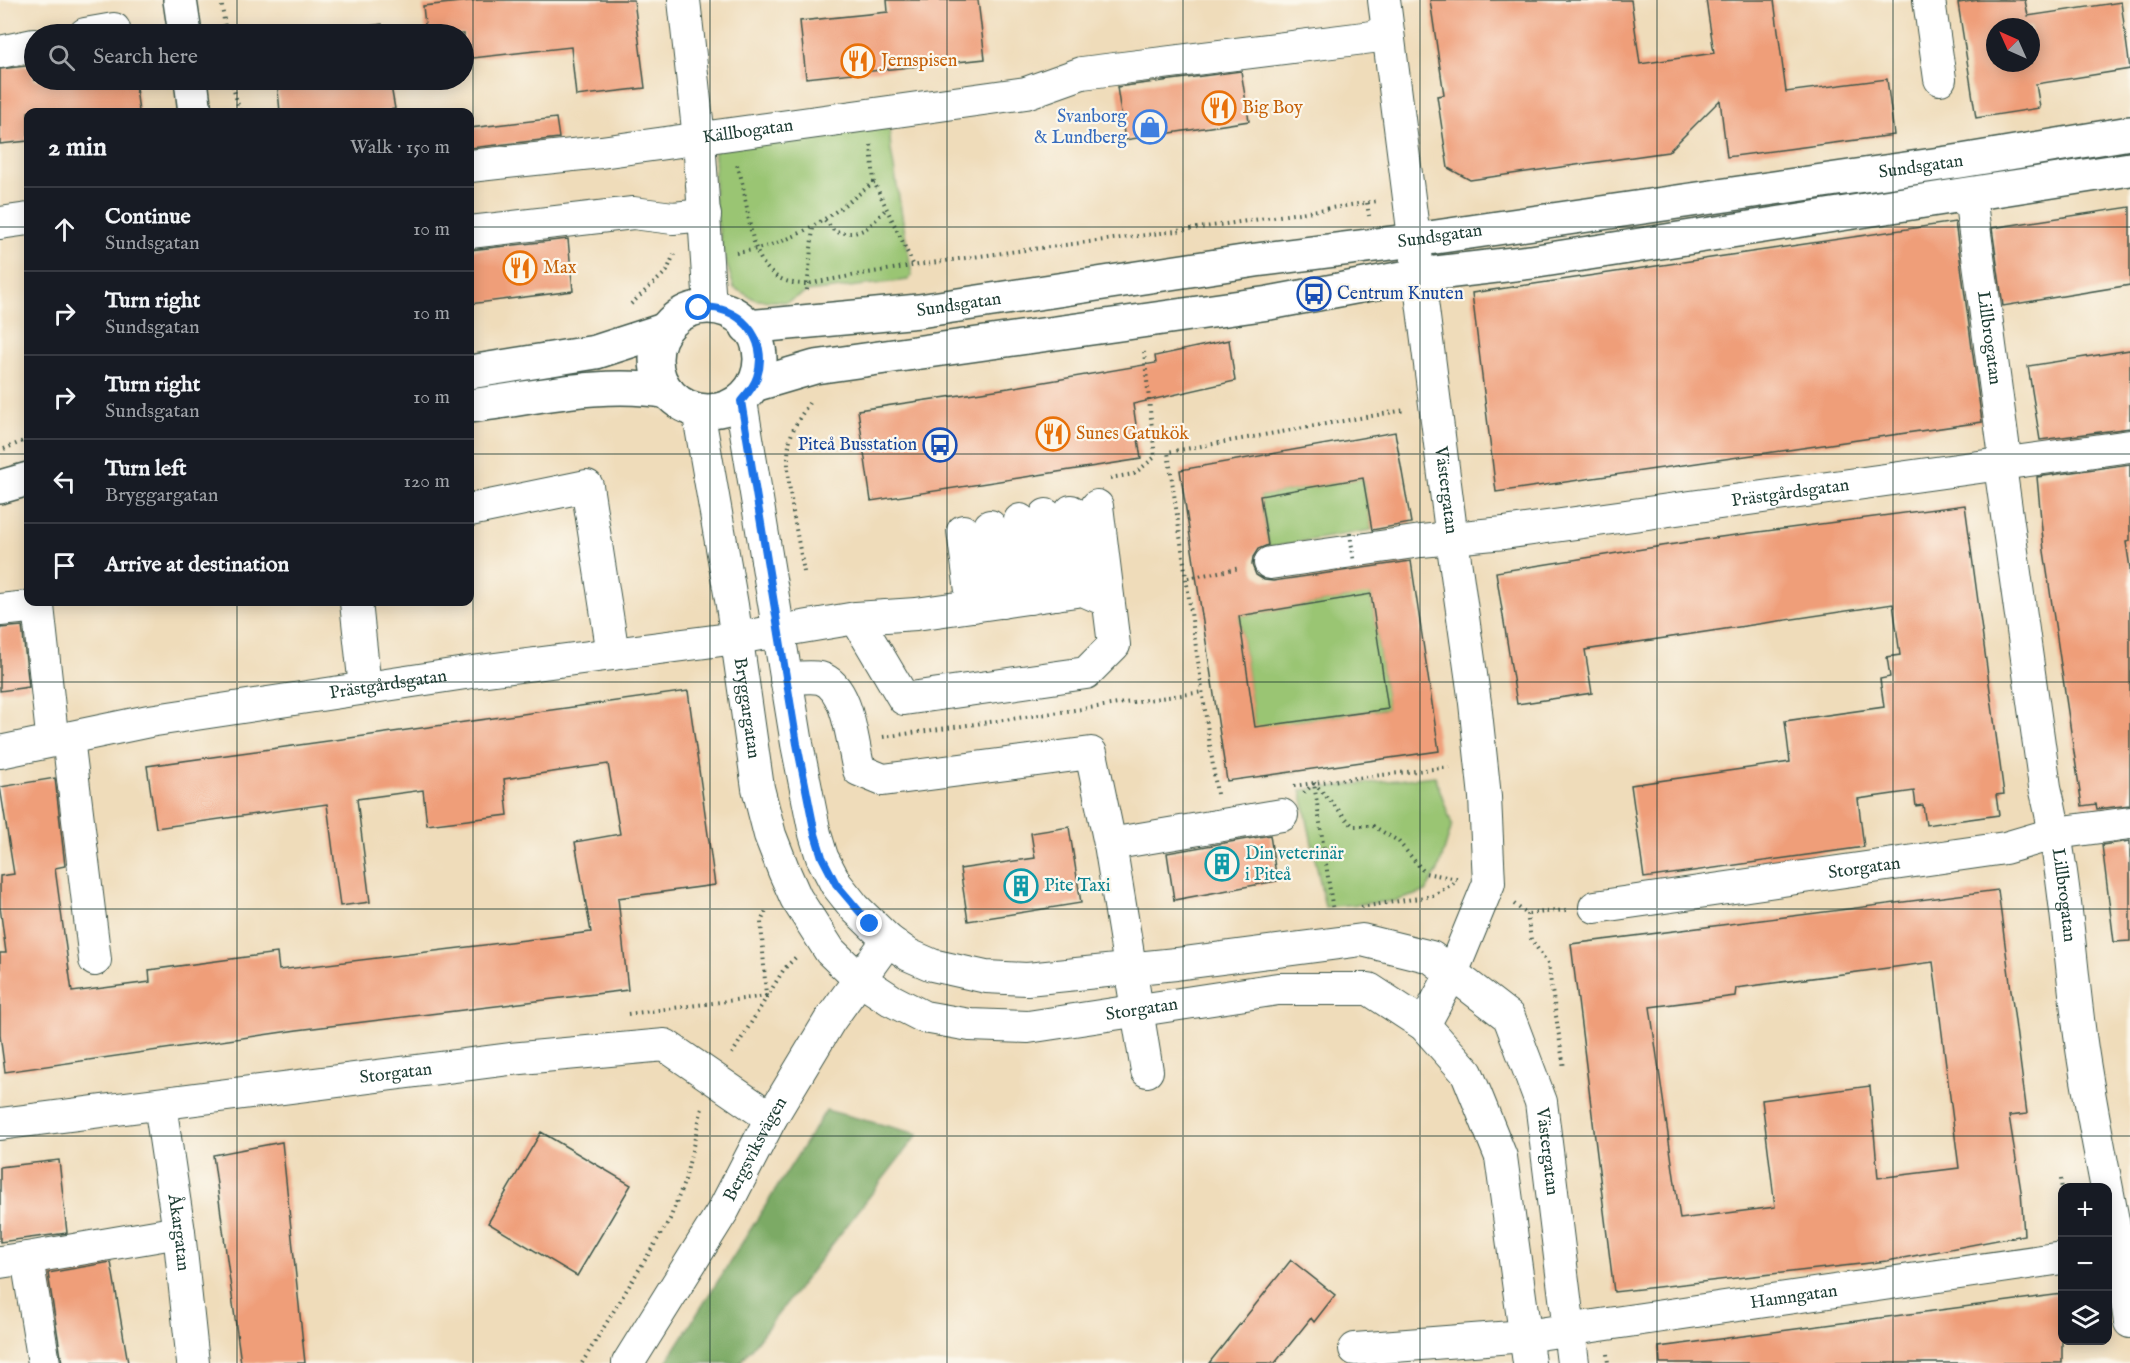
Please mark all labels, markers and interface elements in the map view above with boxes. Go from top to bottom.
north arrow [1986,18,2040,72]
search box [24,24,474,90]
icon: search [45,41,78,74]
text: Search here [93,43,198,71]
restaurant icon: Jernspisen [840,43,876,79]
place label: Jernspisen [879,50,958,73]
restaurant icon: Big Boy [1201,90,1237,126]
place label: Big Boy [1242,97,1303,120]
place label: Svanborg & Lundberg [1034,106,1127,150]
shop icon: Svanborg & Lundberg [1132,109,1168,145]
street label: Källbogatan [701,114,795,149]
text: 2 min [48,131,107,164]
text: Walk · 150 m [350,135,450,160]
street label: Sundsgatan [1877,149,1965,184]
text: Continue [105,203,191,231]
icon: ahead [48,213,81,246]
text: 10 m [413,217,450,242]
street label: Sundsgatan [1396,219,1484,254]
text: Sundsgatan [105,231,200,256]
restaurant icon: Max [502,250,538,286]
place label: Max [543,257,577,280]
bus stop icon: Centrum Knuten [1296,276,1332,312]
place label: Centrum Knuten [1337,283,1464,306]
text: Turn right [105,287,200,315]
street label: Sundsgatan [915,287,1003,323]
street label: Lillbrogatan [1971,290,2007,387]
route start [685,294,711,320]
icon: right [48,297,81,330]
text: 10 m [413,301,450,326]
text: Sundsgatan [105,315,200,340]
text: Turn right [105,371,200,399]
icon: right [48,381,81,414]
text: 10 m [413,385,450,410]
text: Sundsgatan [105,399,200,424]
restaurant icon: Sunes Gatukök [1035,416,1071,452]
place label: Sunes Gatukök [1076,423,1189,446]
bus stop icon: Piteå Busstation [922,427,958,463]
place label: Piteå Busstation [798,434,917,457]
street label: Västergatan [1429,444,1463,536]
text: Turn left [105,455,187,483]
icon: left [48,465,81,498]
text: 120 m [404,469,450,494]
street label: Prästgårdsgatan [1730,474,1851,513]
text: Bryggargatan [105,483,218,508]
icon: arrive [48,549,81,582]
text: Arrive at destination [105,551,289,579]
street label: Bryggargatan [728,656,765,761]
street label: Prästgårdsgatan [328,664,449,705]
place label: Din veterinär i Piteå [1245,843,1344,887]
building icon: Din veterinär i Piteå [1204,846,1240,882]
street label: Lillbrogatan [2046,847,2081,944]
street label: Storgatan [1827,852,1902,885]
building icon: Pite Taxi [1003,868,1039,904]
place label: Pite Taxi [1044,875,1111,898]
route end [856,910,882,936]
street label: Storgatan [1104,993,1180,1027]
street label: Storgatan [358,1057,434,1090]
street label: Bergsviksvägen [718,1092,793,1205]
street label: Västergatan [1530,1105,1564,1197]
map controls [2058,1183,2112,1345]
button: + [2058,1183,2112,1237]
street label: Åkargatan [162,1191,195,1273]
button: − [2058,1237,2112,1291]
street label: Hamngatan [1749,1279,1839,1315]
button: layers [2058,1291,2112,1345]

